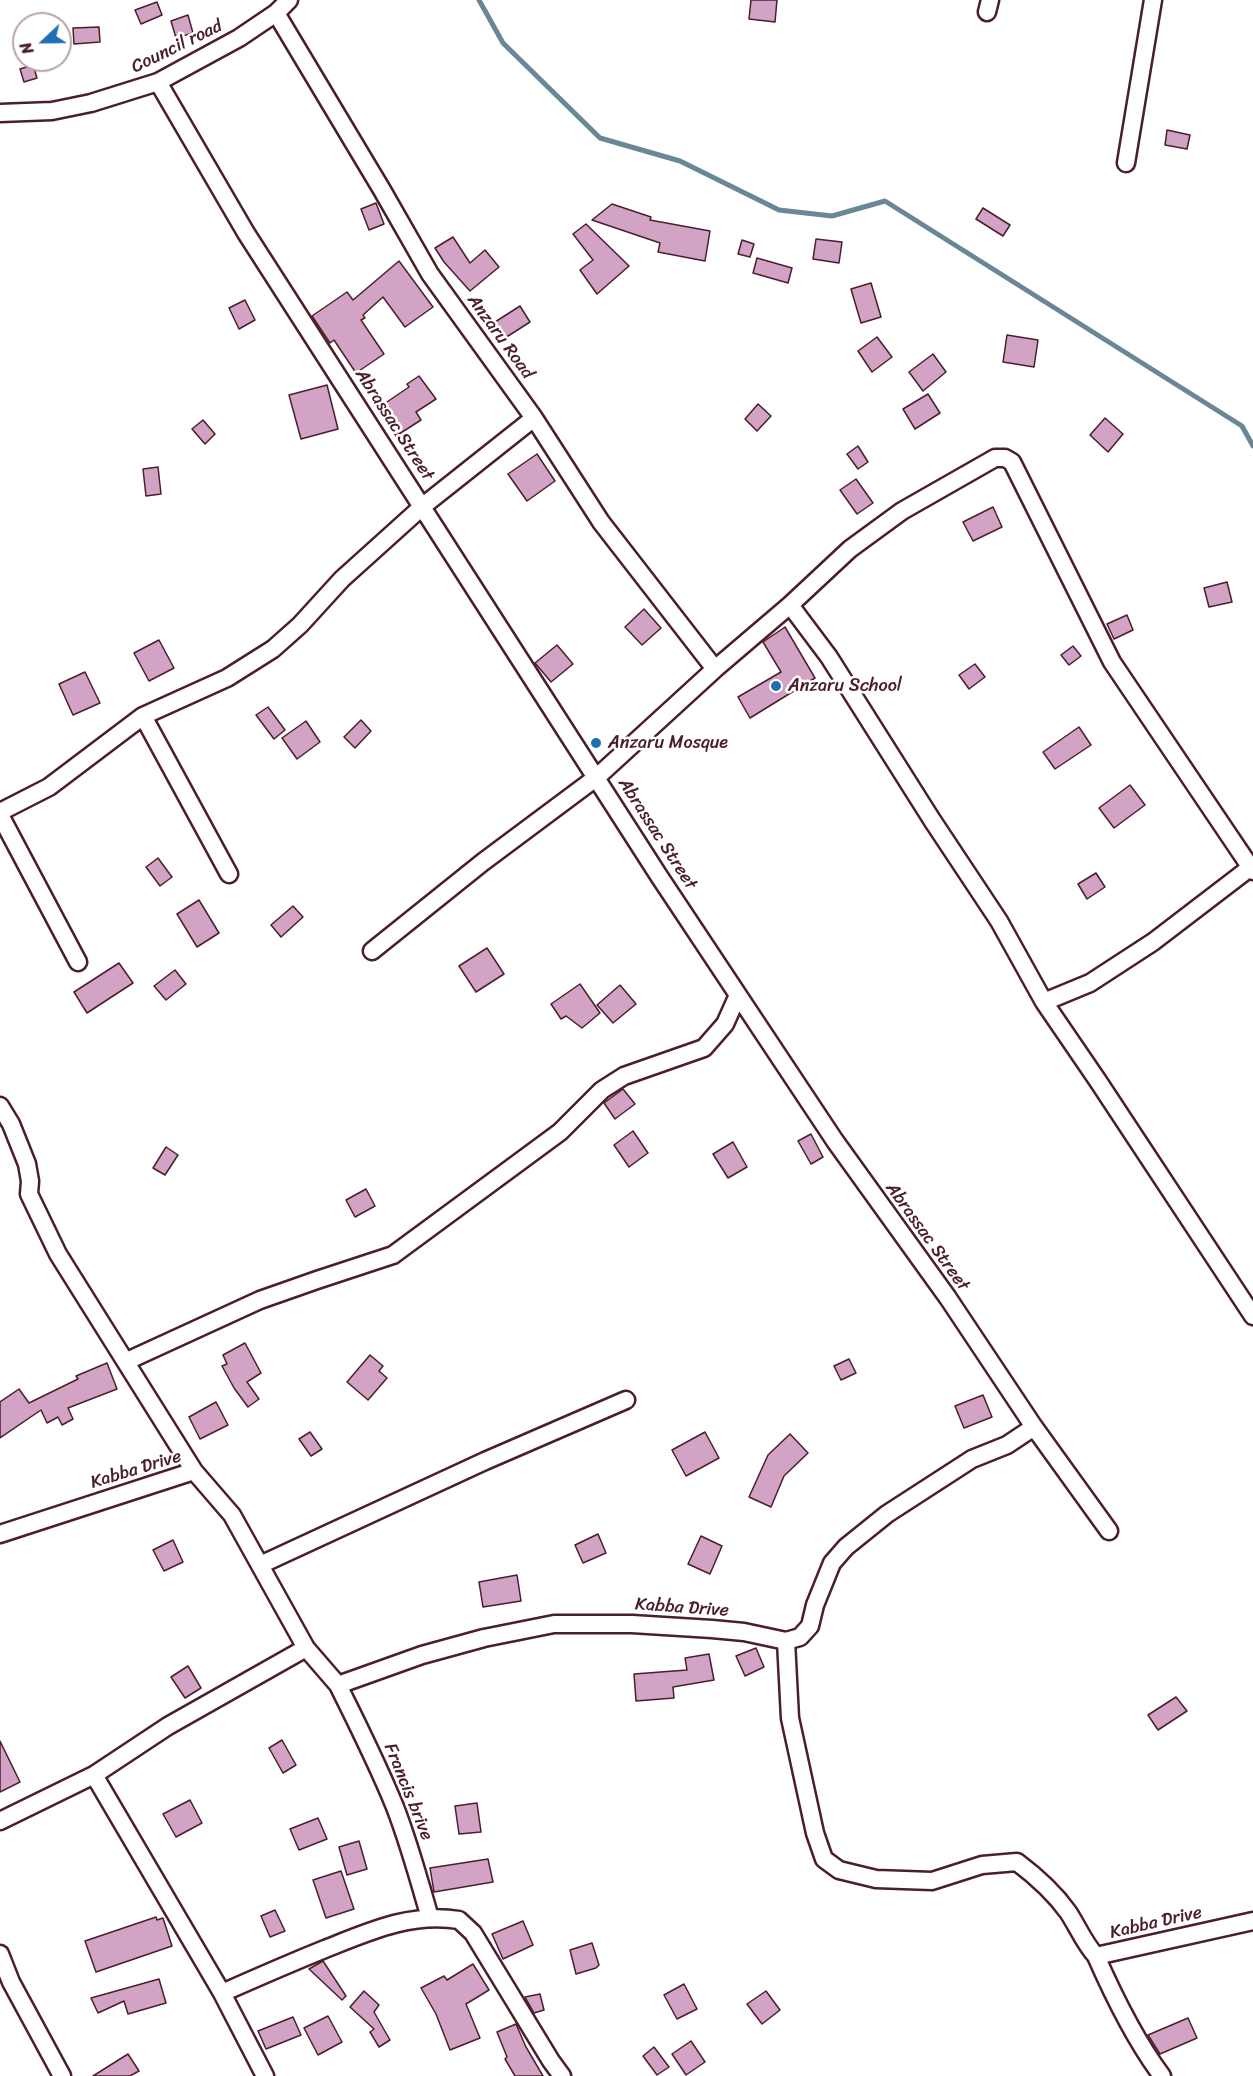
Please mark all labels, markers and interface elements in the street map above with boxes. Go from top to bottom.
north arrow [12,12,72,72]
street label: Council road [128,16,226,78]
text: N [11,38,42,59]
street label: Anzaru Road [462,290,538,384]
street label: Abrassac Street [350,365,438,485]
place label: Anzaru School [788,675,902,697]
marker: Anzaru School [769,679,783,693]
place label: Anzaru Mosque [608,732,728,754]
marker: Anzaru Mosque [589,736,603,750]
street label: Abrassac Street [613,774,701,894]
street label: Abrassac Street [880,1179,974,1295]
street label: Kabba Drive [88,1446,184,1494]
street label: Kabba Drive [634,1594,730,1622]
street label: Francis brive [379,1740,437,1844]
street label: Kabba Drive [1108,1902,1204,1944]

